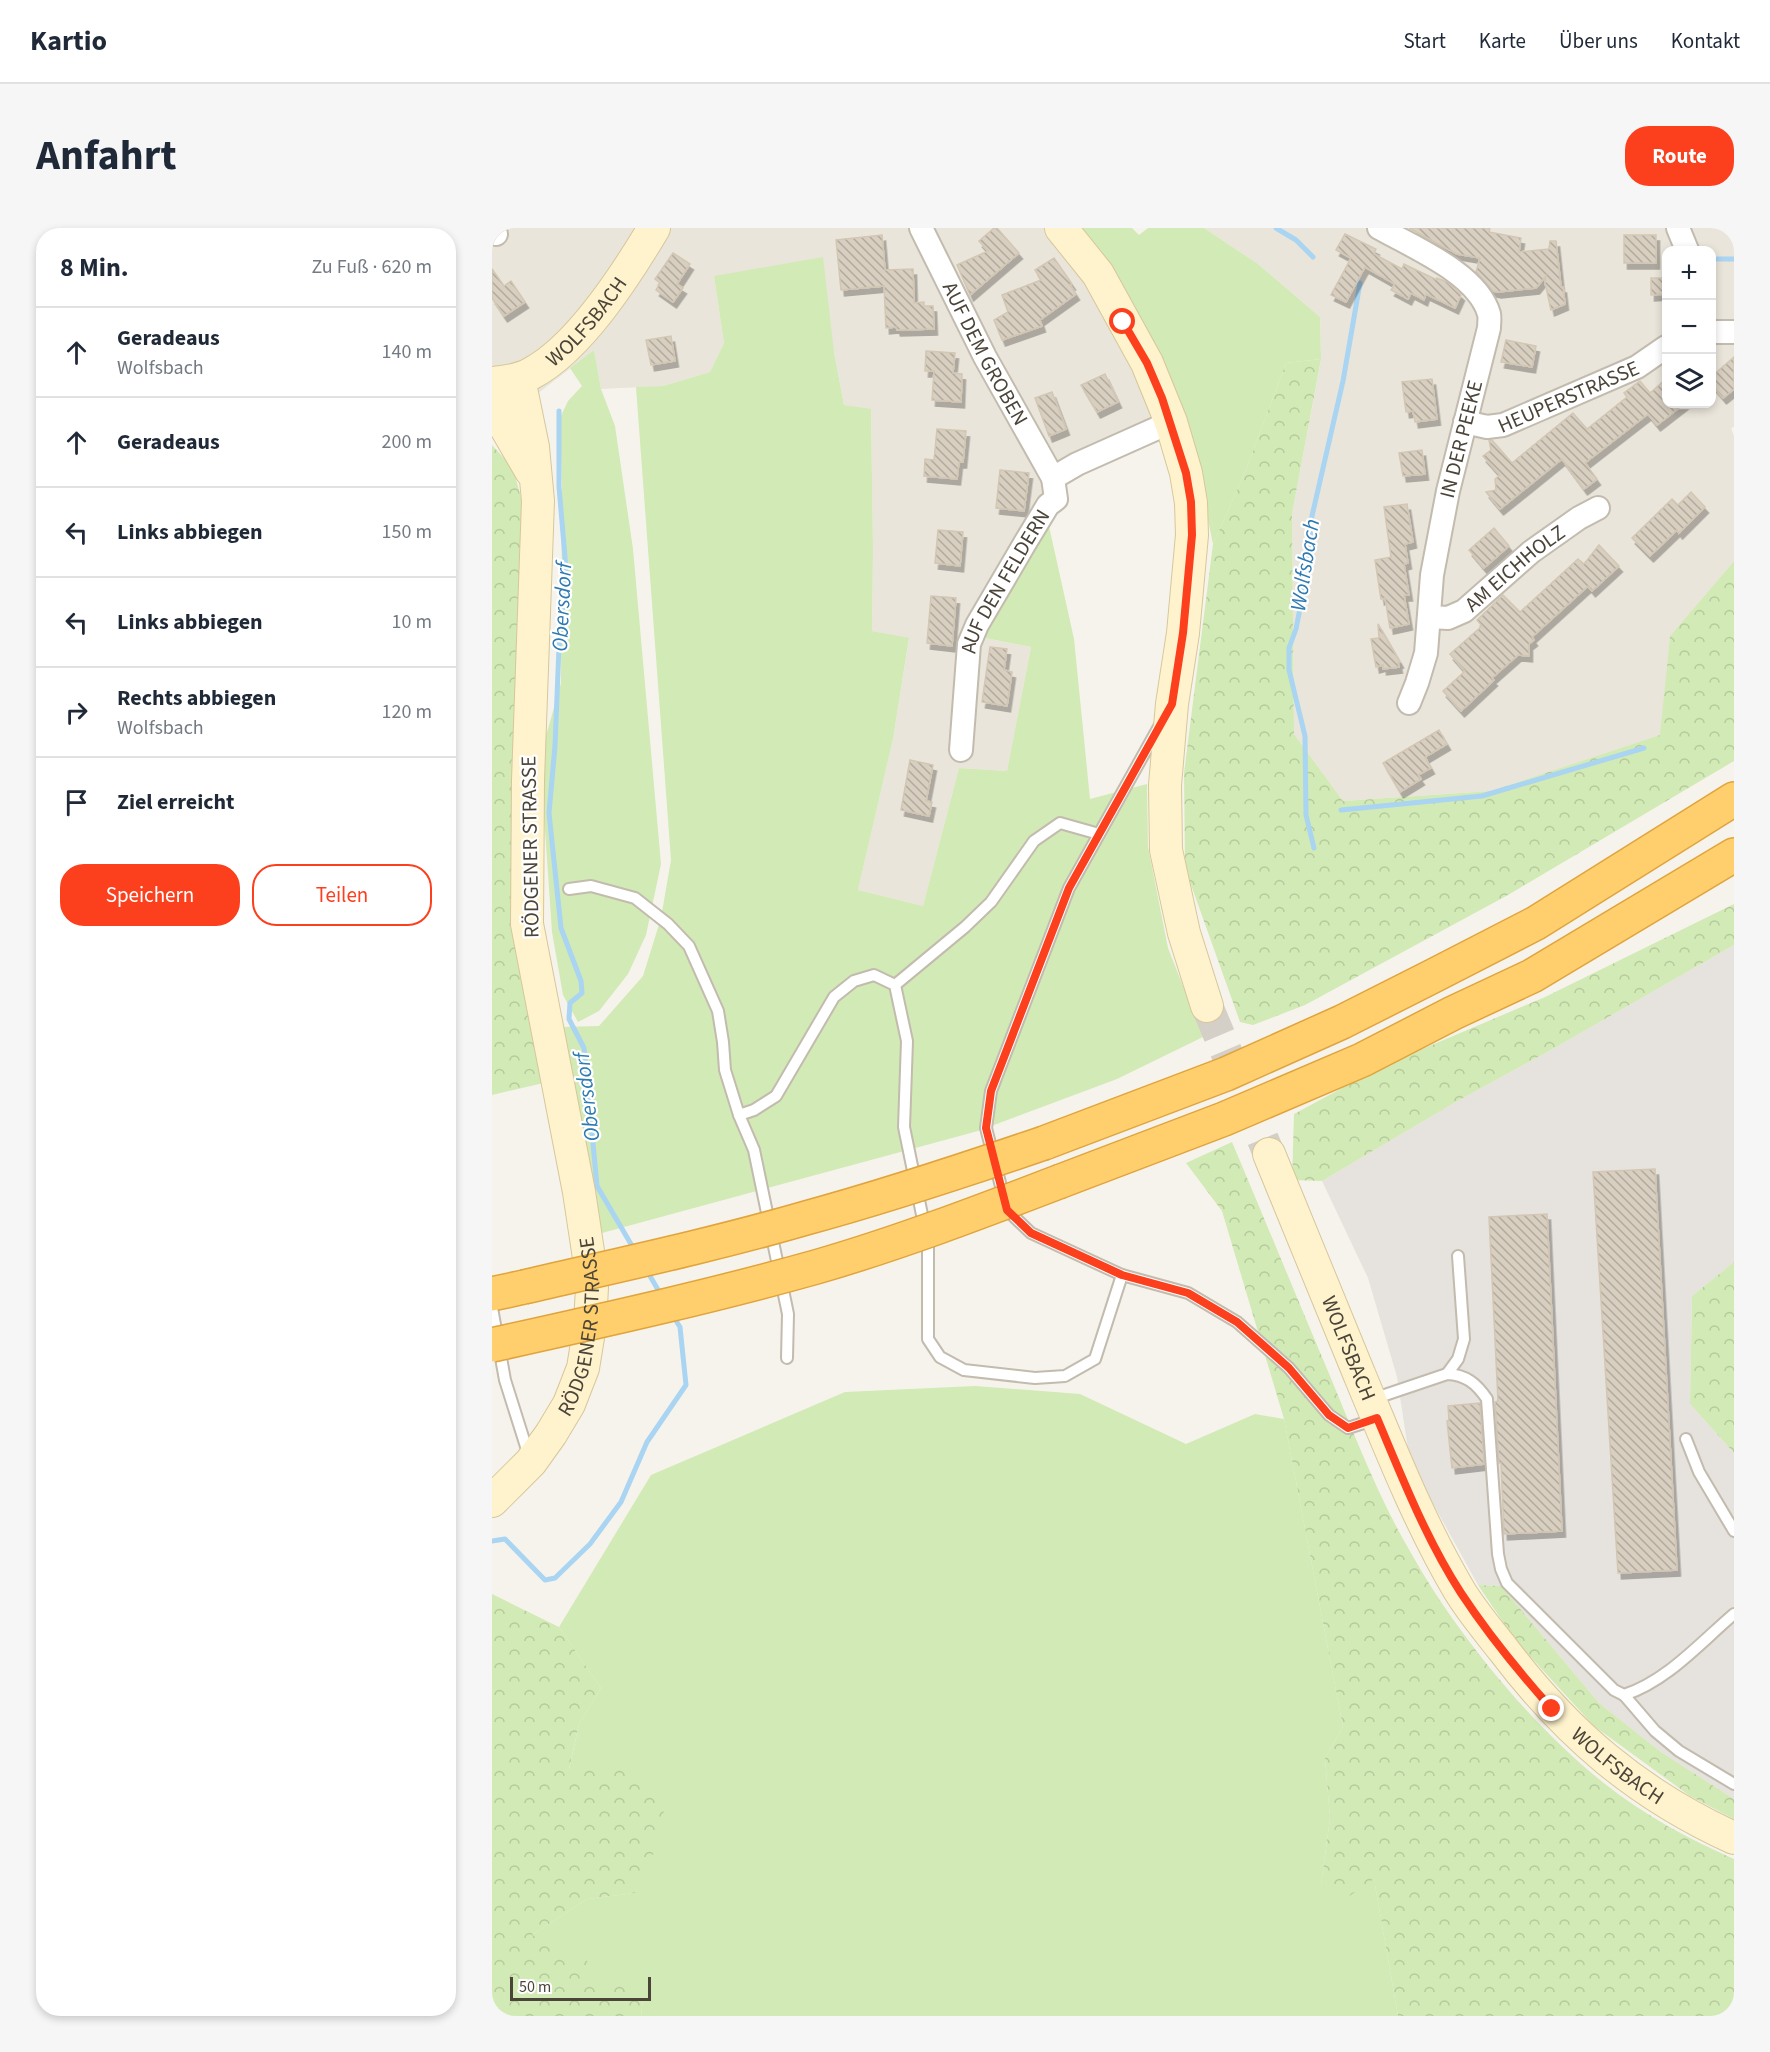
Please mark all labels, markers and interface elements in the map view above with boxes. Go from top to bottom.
text: Kartio [30,21,107,61]
text: Start [1403,26,1446,56]
text: Karte [1479,26,1526,56]
text: Über uns [1559,26,1638,56]
text: Kontakt [1671,26,1740,56]
text: Anfahrt [36,126,177,186]
button: Route [1625,126,1734,186]
map controls [1662,246,1716,408]
button: + [1662,246,1716,300]
text: 8 Min. [60,249,129,286]
text: Zu Fuß · 620 m [311,253,432,281]
street label: WOLFSBACH [539,271,634,374]
street label: AUF DEM GROBEN [935,277,1035,431]
button: − [1662,300,1716,354]
route start [1109,308,1135,334]
text: Geradeaus [117,322,220,354]
icon: ahead [60,336,93,369]
text: 140 m [382,338,432,366]
street label: HEUPERSTRASSE [1493,353,1644,441]
text: Wolfsbach [117,354,204,382]
button: layers [1662,354,1716,408]
street label: IN DER PEEKE [1432,377,1490,501]
icon: ahead [60,426,93,459]
text: Geradeaus [117,426,220,458]
text: 200 m [382,428,432,456]
street label: AUF DEN FELDERN [953,503,1057,655]
icon: left [60,516,93,549]
text: Links abbiegen [117,516,263,548]
water label: Wolfsbach [1282,517,1328,613]
text: 150 m [382,518,432,546]
street label: AM EICHHOLZ [1458,518,1571,619]
water label: Obersdorf [544,559,580,652]
icon: left [60,606,93,639]
text: Links abbiegen [117,606,263,638]
text: 10 m [392,608,432,636]
text: Rechts abbiegen [117,682,276,714]
icon: right [60,696,93,729]
text: 120 m [382,698,432,726]
text: Wolfsbach [117,714,204,742]
street label: RÖDGENER STRASSE [513,756,547,938]
icon: arrive [60,786,93,819]
text: Ziel erreicht [117,786,235,818]
button: Speichern [60,864,240,926]
button: Teilen [252,864,432,926]
water label: Obersdorf [565,1048,608,1143]
street label: RÖDGENER STRASSE [550,1235,607,1422]
street label: WOLFSBACH [1314,1291,1384,1405]
route end [1538,1695,1564,1721]
street label: WOLFSBACH [1564,1720,1670,1812]
scale bar [510,1974,651,2002]
text: 50 m [519,1976,551,1998]

